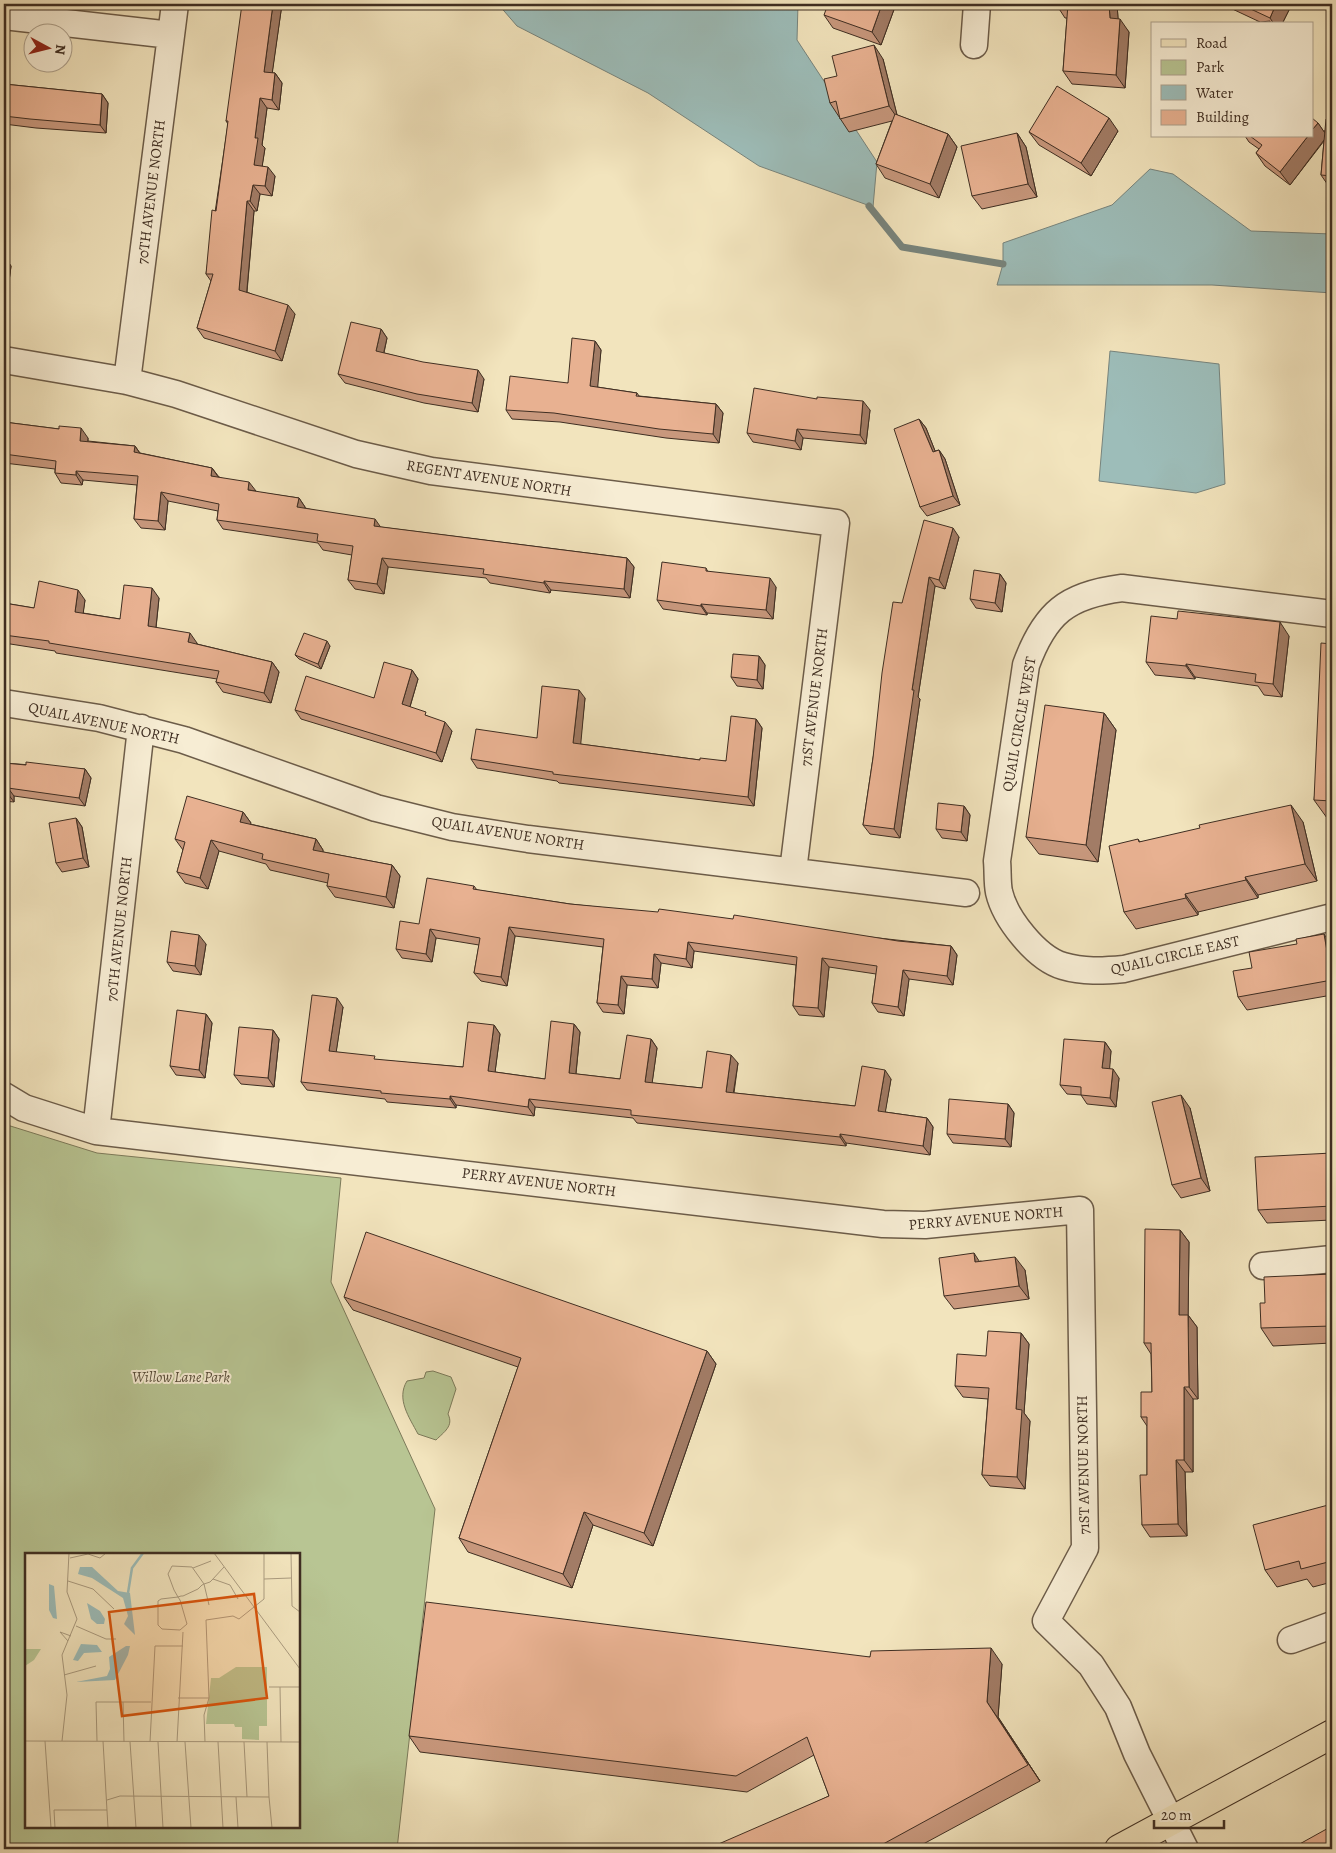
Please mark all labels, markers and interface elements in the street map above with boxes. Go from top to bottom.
north arrow [22,22,72,72]
legend [1151,22,1314,138]
text: Road [1196,33,1228,53]
text: N [50,43,70,56]
text: Park [1196,57,1225,77]
text: Water [1195,83,1233,103]
text: Building [1196,107,1249,127]
street label: 70TH AVENUE NORTH [132,119,170,265]
street label: REGENT AVENUE NORTH [405,455,573,501]
street label: 71ST AVENUE NORTH [796,627,832,767]
street label: QUAIL CIRCLE WEST [997,654,1041,793]
street label: QUAIL AVENUE NORTH [27,697,181,749]
street label: QUAIL AVENUE NORTH [430,811,586,855]
street label: 70TH AVENUE NORTH [101,856,137,1002]
street label: QUAIL CIRCLE EAST [1109,930,1242,980]
street label: PERRY AVENUE NORTH [461,1163,617,1201]
street label: PERRY AVENUE NORTH [908,1201,1064,1235]
park label: Willow Lane Park [132,1367,230,1387]
street label: 71ST AVENUE NORTH [1072,1395,1094,1535]
inset map [25,1553,300,1828]
scale bar [1154,1798,1224,1830]
text: 20 m [1161,1805,1192,1825]

